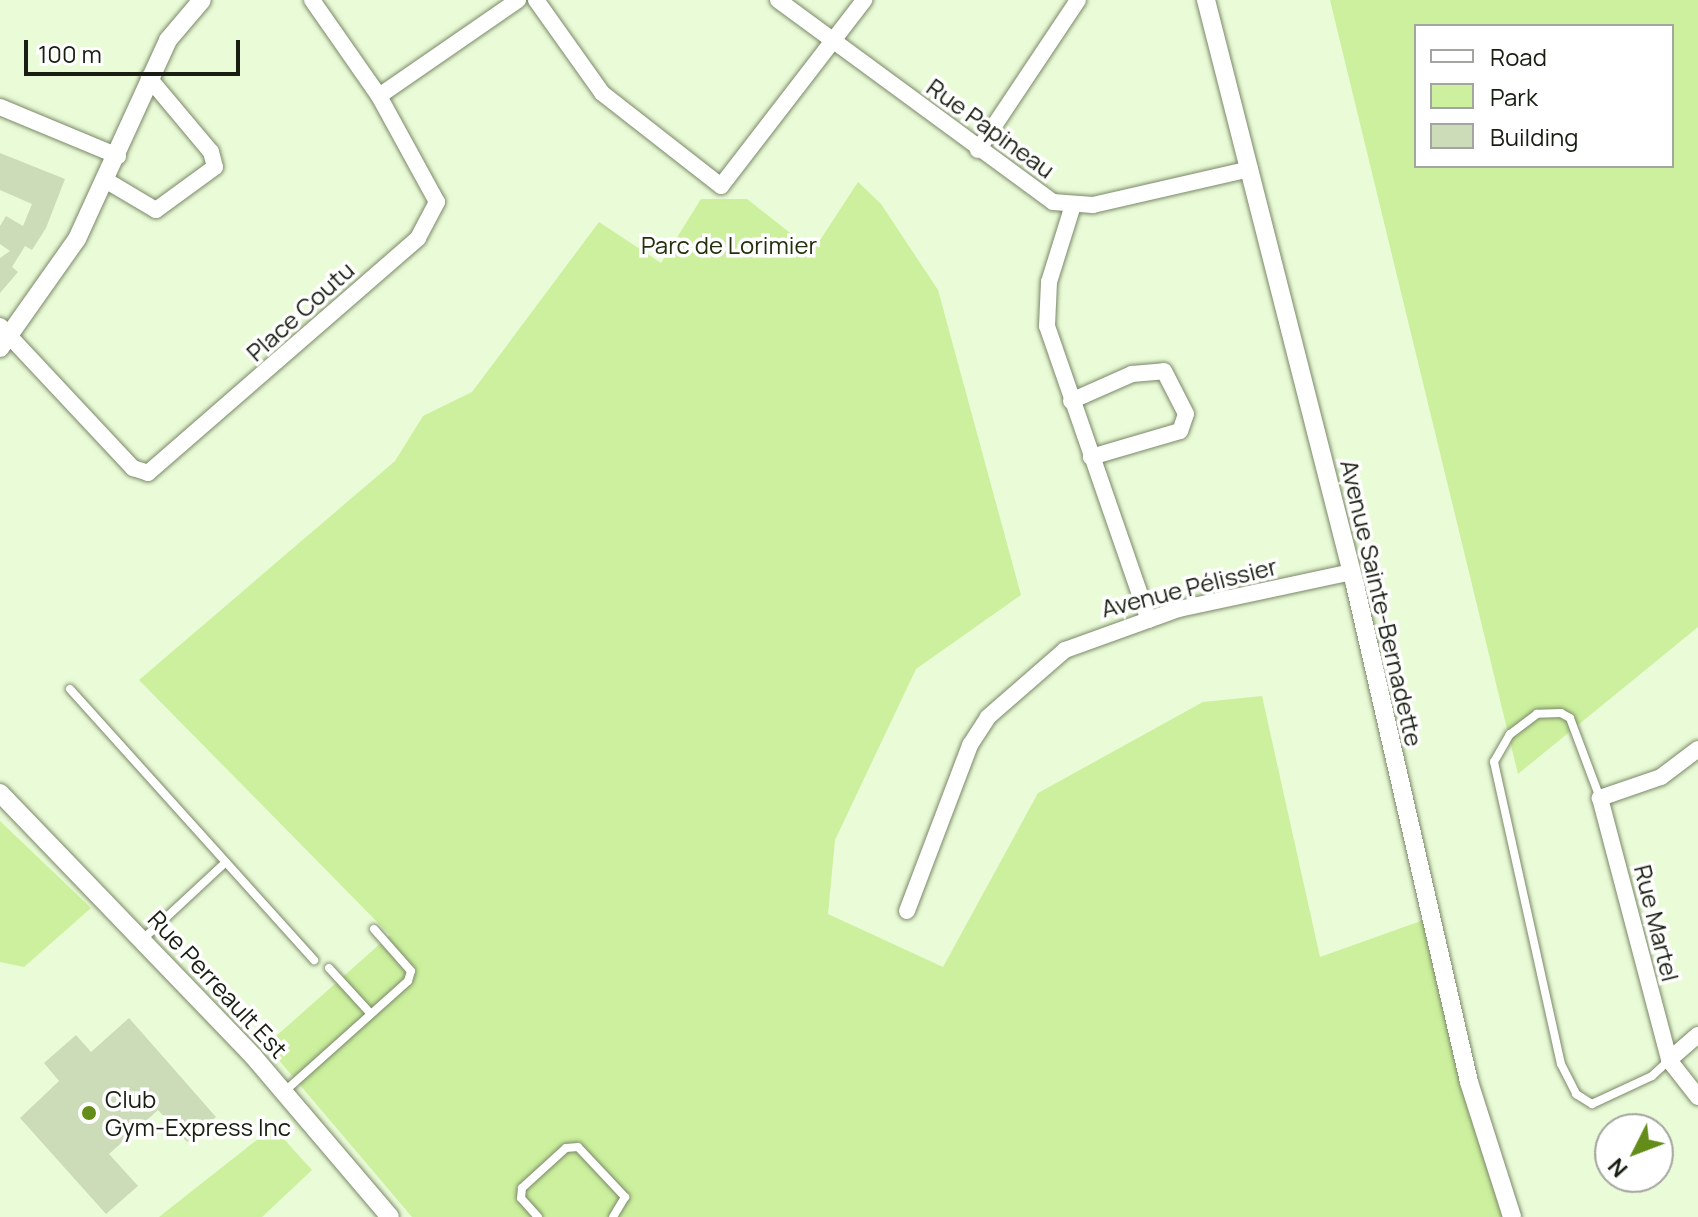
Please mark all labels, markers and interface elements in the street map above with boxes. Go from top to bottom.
scale bar [28,24,244,74]
legend [1414,24,1674,168]
text: 100 m [38,37,102,70]
text: Road [1490,40,1547,73]
street label: Rue Papineau [922,72,1060,184]
text: Park [1490,80,1538,113]
text: Building [1490,120,1578,153]
park label: Parc de Lorimier [641,231,817,259]
street label: Place Coutu [240,255,360,367]
street label: Avenue Sainte-Bernadette [1335,457,1429,749]
street label: Avenue Pélissier [1098,551,1280,623]
street label: Rue Martel [1629,862,1685,984]
street label: Rue Perreault Est [142,904,294,1064]
place label: Club Gym-Express Inc [105,1085,291,1141]
marker: Club Gym-Express Inc [80,1104,98,1122]
north arrow [1594,1113,1674,1193]
text: N [1601,1152,1634,1184]

